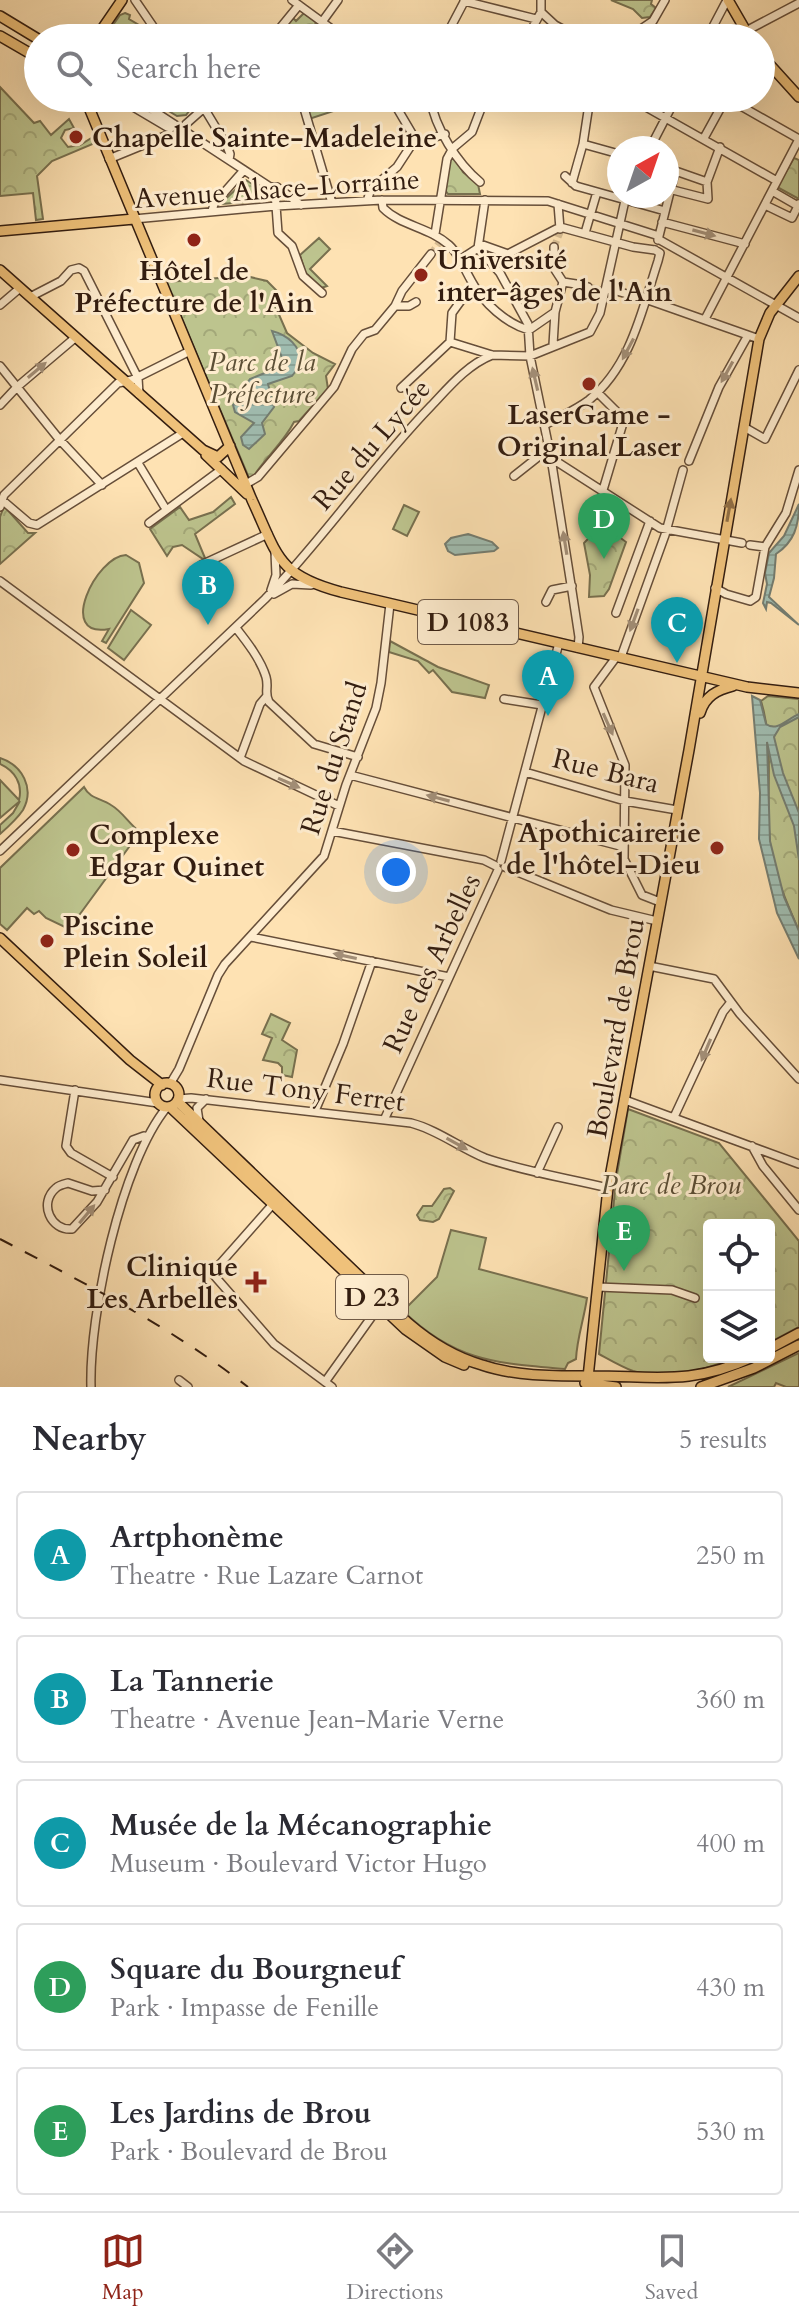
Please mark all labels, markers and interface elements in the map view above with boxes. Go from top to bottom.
search box [24,24,775,112]
icon: search [52,46,96,90]
text: Search here [116,48,261,89]
place label: Chapelle Sainte-Madeleine [92,119,437,157]
marker: Chapelle Sainte-Madeleine [67,128,85,146]
north arrow [607,136,679,208]
street label: Avenue Alsace-Lorraine [133,160,421,218]
one-way arrow [691,228,716,240]
marker: Hôtel de Préfecture de l'Ain [185,231,203,249]
place label: Université inter-âges de l'Ain [437,241,672,311]
place label: Hôtel de Préfecture de l'Ain [75,252,313,322]
marker: Université inter-âges de l'Ain [412,266,430,284]
one-way arrow [621,337,634,360]
park label: Parc de la Préfecture [208,343,316,413]
one-way arrow [721,361,735,383]
one-way arrow [27,362,47,379]
one-way arrow [528,367,541,392]
street label: Rue du Lycée [304,371,439,519]
marker: LaserGame - Original Laser [580,375,598,393]
place label: LaserGame - Original Laser [497,396,682,466]
pin: D [578,493,630,559]
one-way arrow [724,497,736,522]
one-way arrow [558,530,570,555]
pin: B [182,559,234,625]
pin: C [651,597,703,663]
road number: D 1083 [418,600,518,644]
one-way arrow [627,608,640,632]
pin: A [522,650,574,716]
street label: Rue du Stand [291,677,377,840]
one-way arrow [602,712,615,736]
street label: Rue Bara [549,739,663,803]
one-way arrow [278,776,301,789]
one-way arrow [425,791,449,804]
place label: Apothicairerie de l'hôtel-Dieu [506,814,701,884]
place label: Complexe Edgar Quinet [89,816,264,886]
marker: Apothicairerie de l'hôtel-Dieu [708,839,726,857]
marker: Complexe Edgar Quinet [64,841,82,859]
your location [376,852,416,892]
street label: Rue des Arbelles [374,868,490,1059]
place label: Piscine Plein Soleil [63,907,208,977]
street label: Boulevard de Brou [578,915,654,1141]
marker: Piscine Plein Soleil [38,932,56,950]
one-way arrow [333,949,358,962]
one-way arrow [700,1038,713,1062]
street label: Rue Tony Ferret [205,1059,407,1121]
one-way arrow [446,1137,468,1151]
park label: Parc de Brou [601,1166,741,1204]
one-way arrow [78,1204,95,1224]
pin: E [598,1205,650,1271]
map controls [703,1219,775,1363]
button: locate [703,1219,775,1291]
place label: Clinique Les Arbelles [87,1248,238,1318]
marker: Clinique Les Arbelles [245,1271,267,1293]
road number: D 23 [336,1275,408,1319]
button: layers [703,1291,775,1363]
text: Nearby [32,1416,147,1462]
text: 5 results [679,1422,767,1457]
text: Artphonème [110,1517,284,1558]
text: A [50,1538,70,1573]
text: 250 m [696,1538,765,1573]
text: Theatre · Rue Lazare Carnot [110,1558,423,1593]
text: La Tannerie [110,1661,274,1702]
text: B [51,1682,69,1717]
text: 360 m [696,1682,765,1717]
text: Theatre · Avenue Jean-Marie Verne [110,1702,504,1737]
text: Musée de la Mécanographie [110,1805,492,1846]
text: C [50,1826,70,1861]
text: 400 m [696,1826,765,1861]
text: Museum · Boulevard Victor Hugo [110,1846,487,1881]
text: Square du Bourgneuf [110,1949,401,1990]
text: D [49,1970,71,2005]
text: 430 m [696,1970,765,2005]
text: Park · Impasse de Fenille [110,1990,379,2025]
text: Les Jardins de Brou [110,2093,371,2134]
text: E [52,2114,68,2149]
text: 530 m [696,2114,765,2149]
text: Park · Boulevard de Brou [110,2134,388,2169]
tab: Map [101,2229,145,2307]
tab: Directions [346,2229,443,2307]
tab: Saved [645,2229,698,2307]

